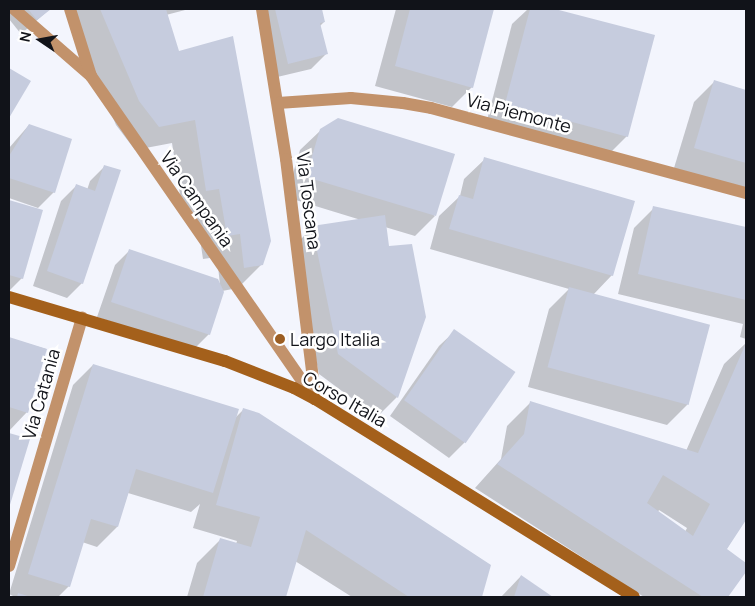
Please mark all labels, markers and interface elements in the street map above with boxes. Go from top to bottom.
north arrow [15,15,65,65]
text: N [15,30,35,44]
street label: Via Piemonte [464,89,574,137]
street label: Via Campania [156,147,238,251]
street label: Via Toscana [292,151,326,251]
place label: Largo Italia [290,328,380,350]
marker: Largo Italia [274,333,286,345]
street label: Via Catania [18,346,64,442]
street label: Corso Italia [299,366,391,432]

